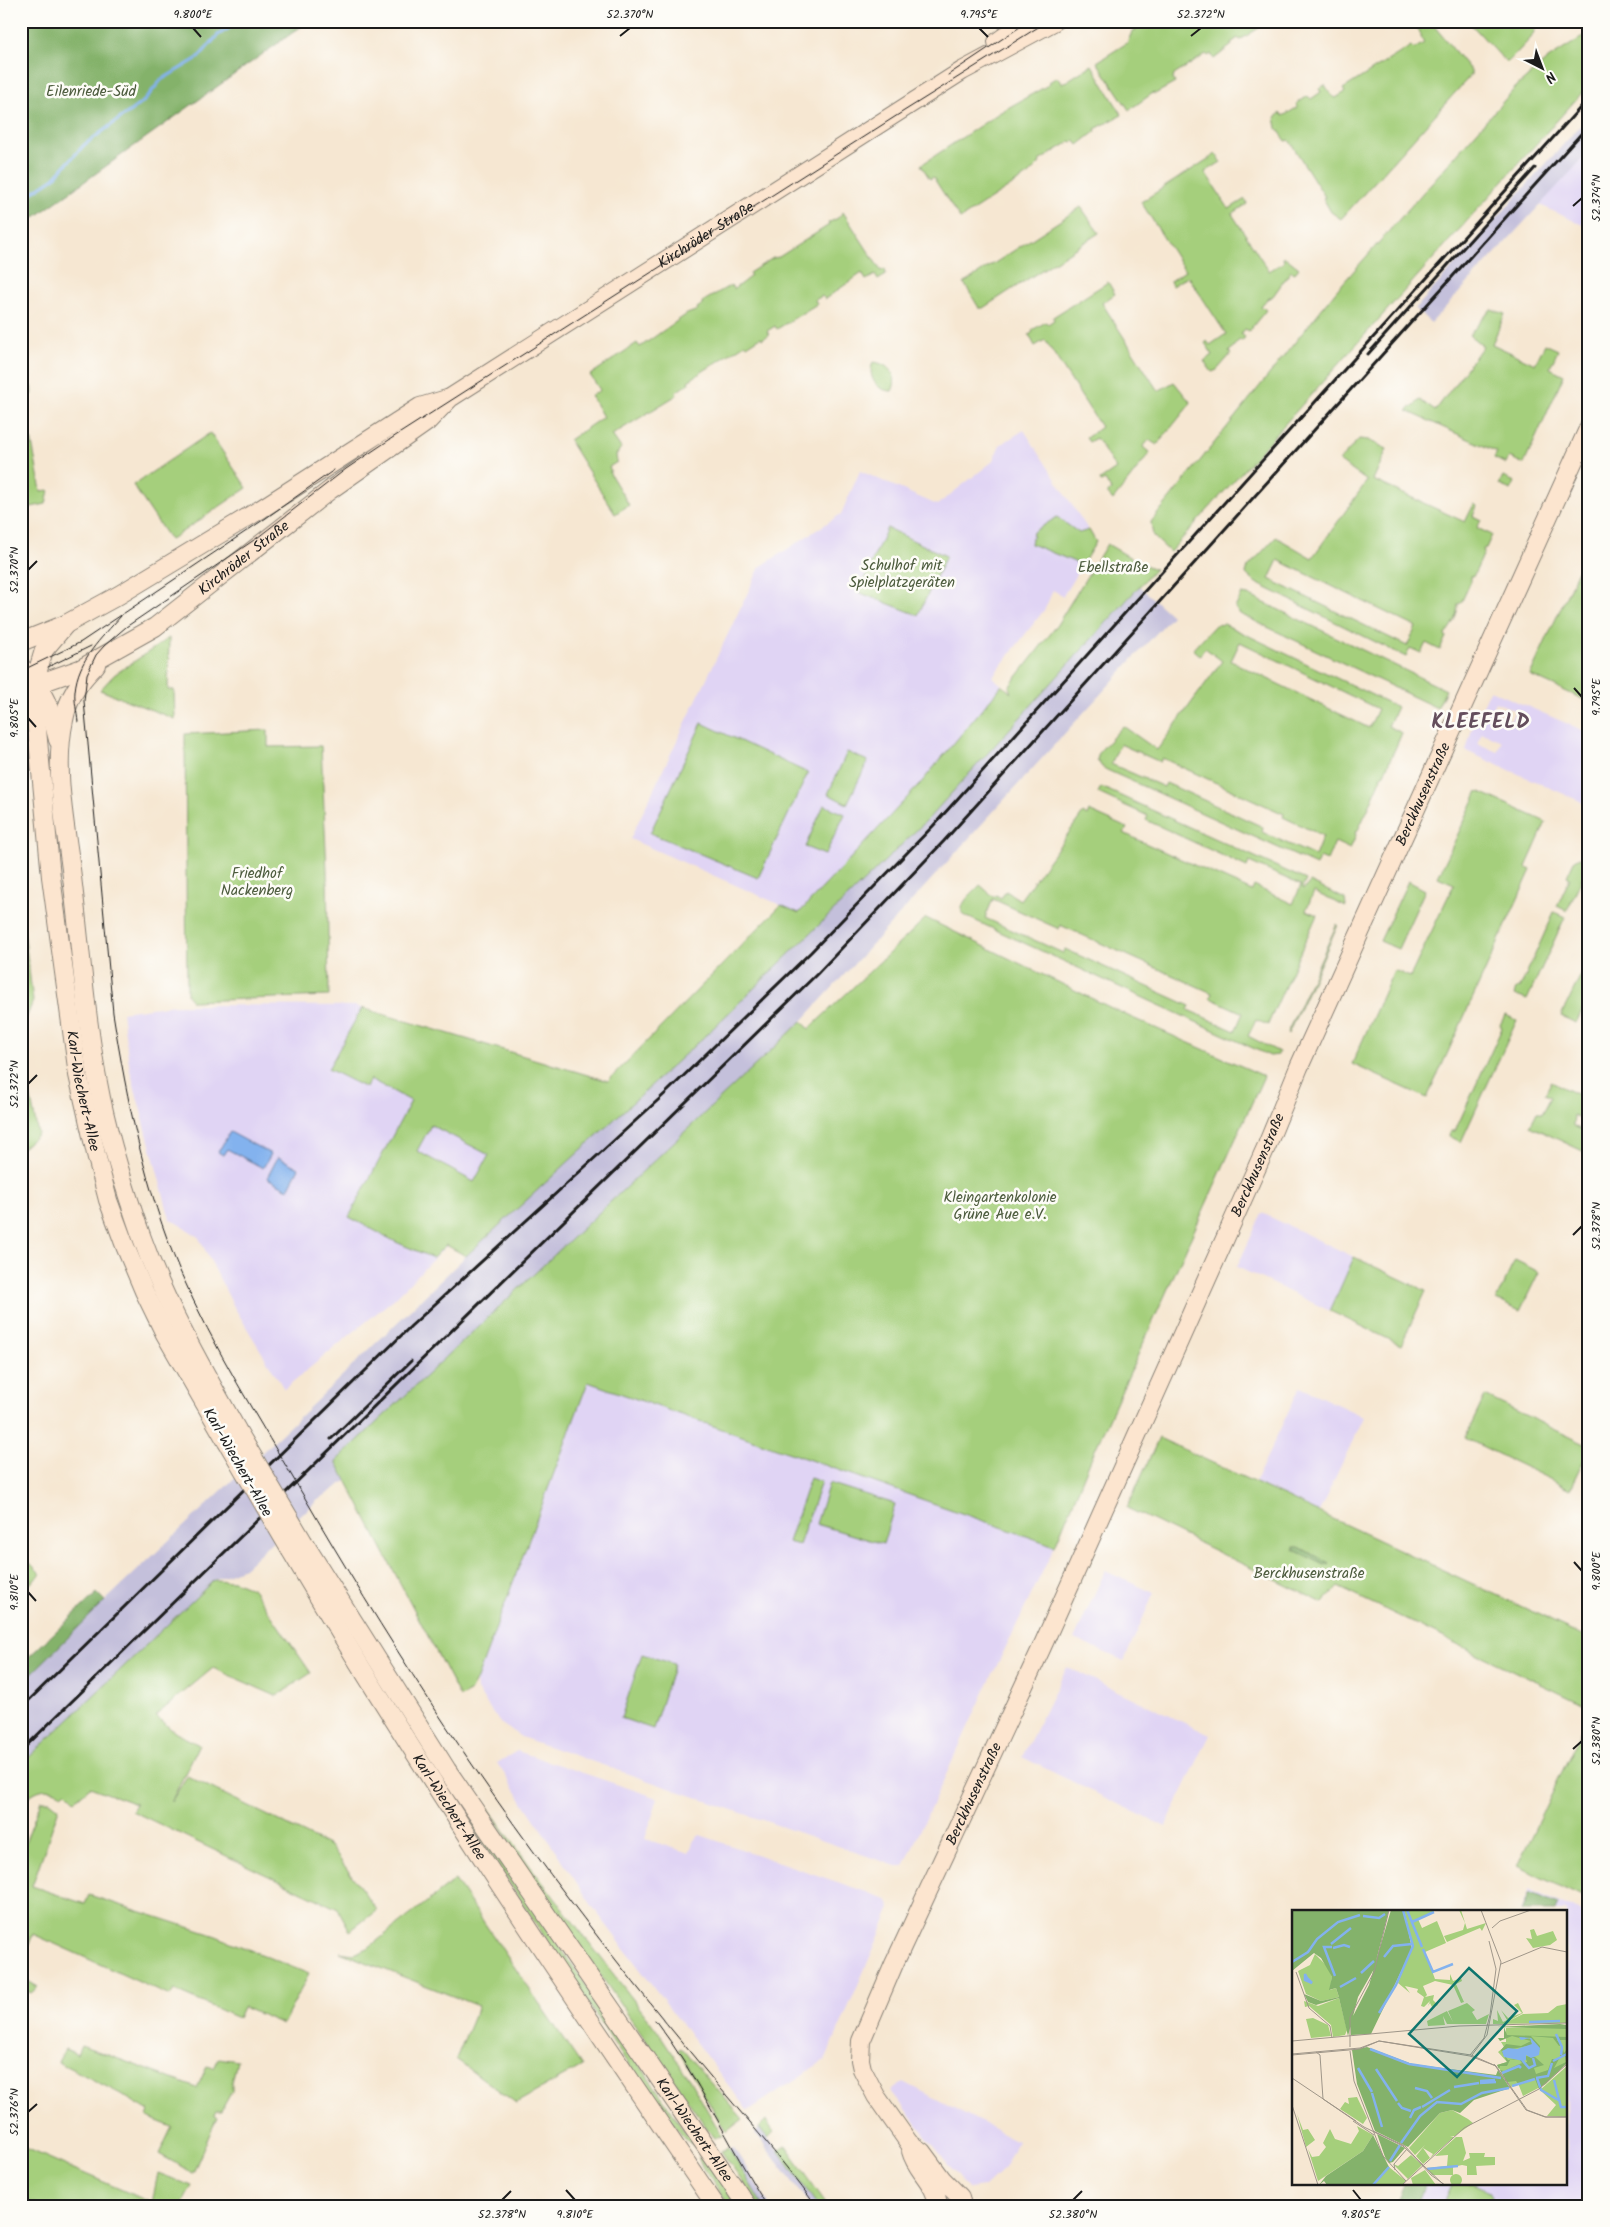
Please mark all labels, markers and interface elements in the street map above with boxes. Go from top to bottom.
text: 9.800°E [173,5,213,24]
text: 52.370°N [607,5,653,24]
text: 9.795°E [960,5,999,24]
text: 52.372°N [1177,5,1225,24]
north arrow [1518,42,1568,92]
text: N [1539,66,1561,88]
park label: Eilenriede-Süd [46,80,136,104]
text: 52.374°N [1587,174,1606,222]
street label: Kirchröder Straße [653,196,760,275]
street label: Kirchröder Straße [193,515,295,602]
text: 52.370°N [5,547,24,593]
park label: Schulhof mit Spielplatzgeräten [849,554,955,595]
park label: Ebellstraße [1078,556,1148,580]
text: 9.795°E [1587,677,1606,716]
text: 9.805°E [5,697,24,738]
district label: KLEEFELD [1431,707,1531,739]
street label: Berckhusenstraße [1390,739,1458,850]
park label: Friedhof Nackenberg [221,862,293,903]
street label: Karl-Wiechert-Allee [59,1029,106,1154]
text: 52.372°N [5,1060,24,1108]
street label: Berckhusenstraße [1225,1109,1292,1221]
park label: Kleingartenkolonie Grüne Aue e.V. [943,1186,1057,1227]
text: 52.378°N [1587,1202,1606,1250]
street label: Karl-Wiechert-Allee [196,1403,278,1522]
text: 9.800°E [1587,1551,1606,1591]
park label: Berckhusenstraße [1253,1562,1365,1586]
text: 9.810°E [5,1573,24,1610]
text: 52.380°N [1587,1717,1606,1765]
street label: Berckhusenstraße [940,1738,1009,1849]
street label: Karl-Wiechert-Allee [405,1749,492,1866]
inset map [1292,1910,1568,2184]
street label: Karl-Wiechert-Allee [649,2073,739,2188]
text: 52.376°N [5,2088,24,2136]
text: 52.378°N [478,2205,526,2224]
text: 9.810°E [557,2205,594,2224]
text: 52.380°N [1049,2205,1097,2224]
text: 9.805°E [1341,2205,1382,2224]

